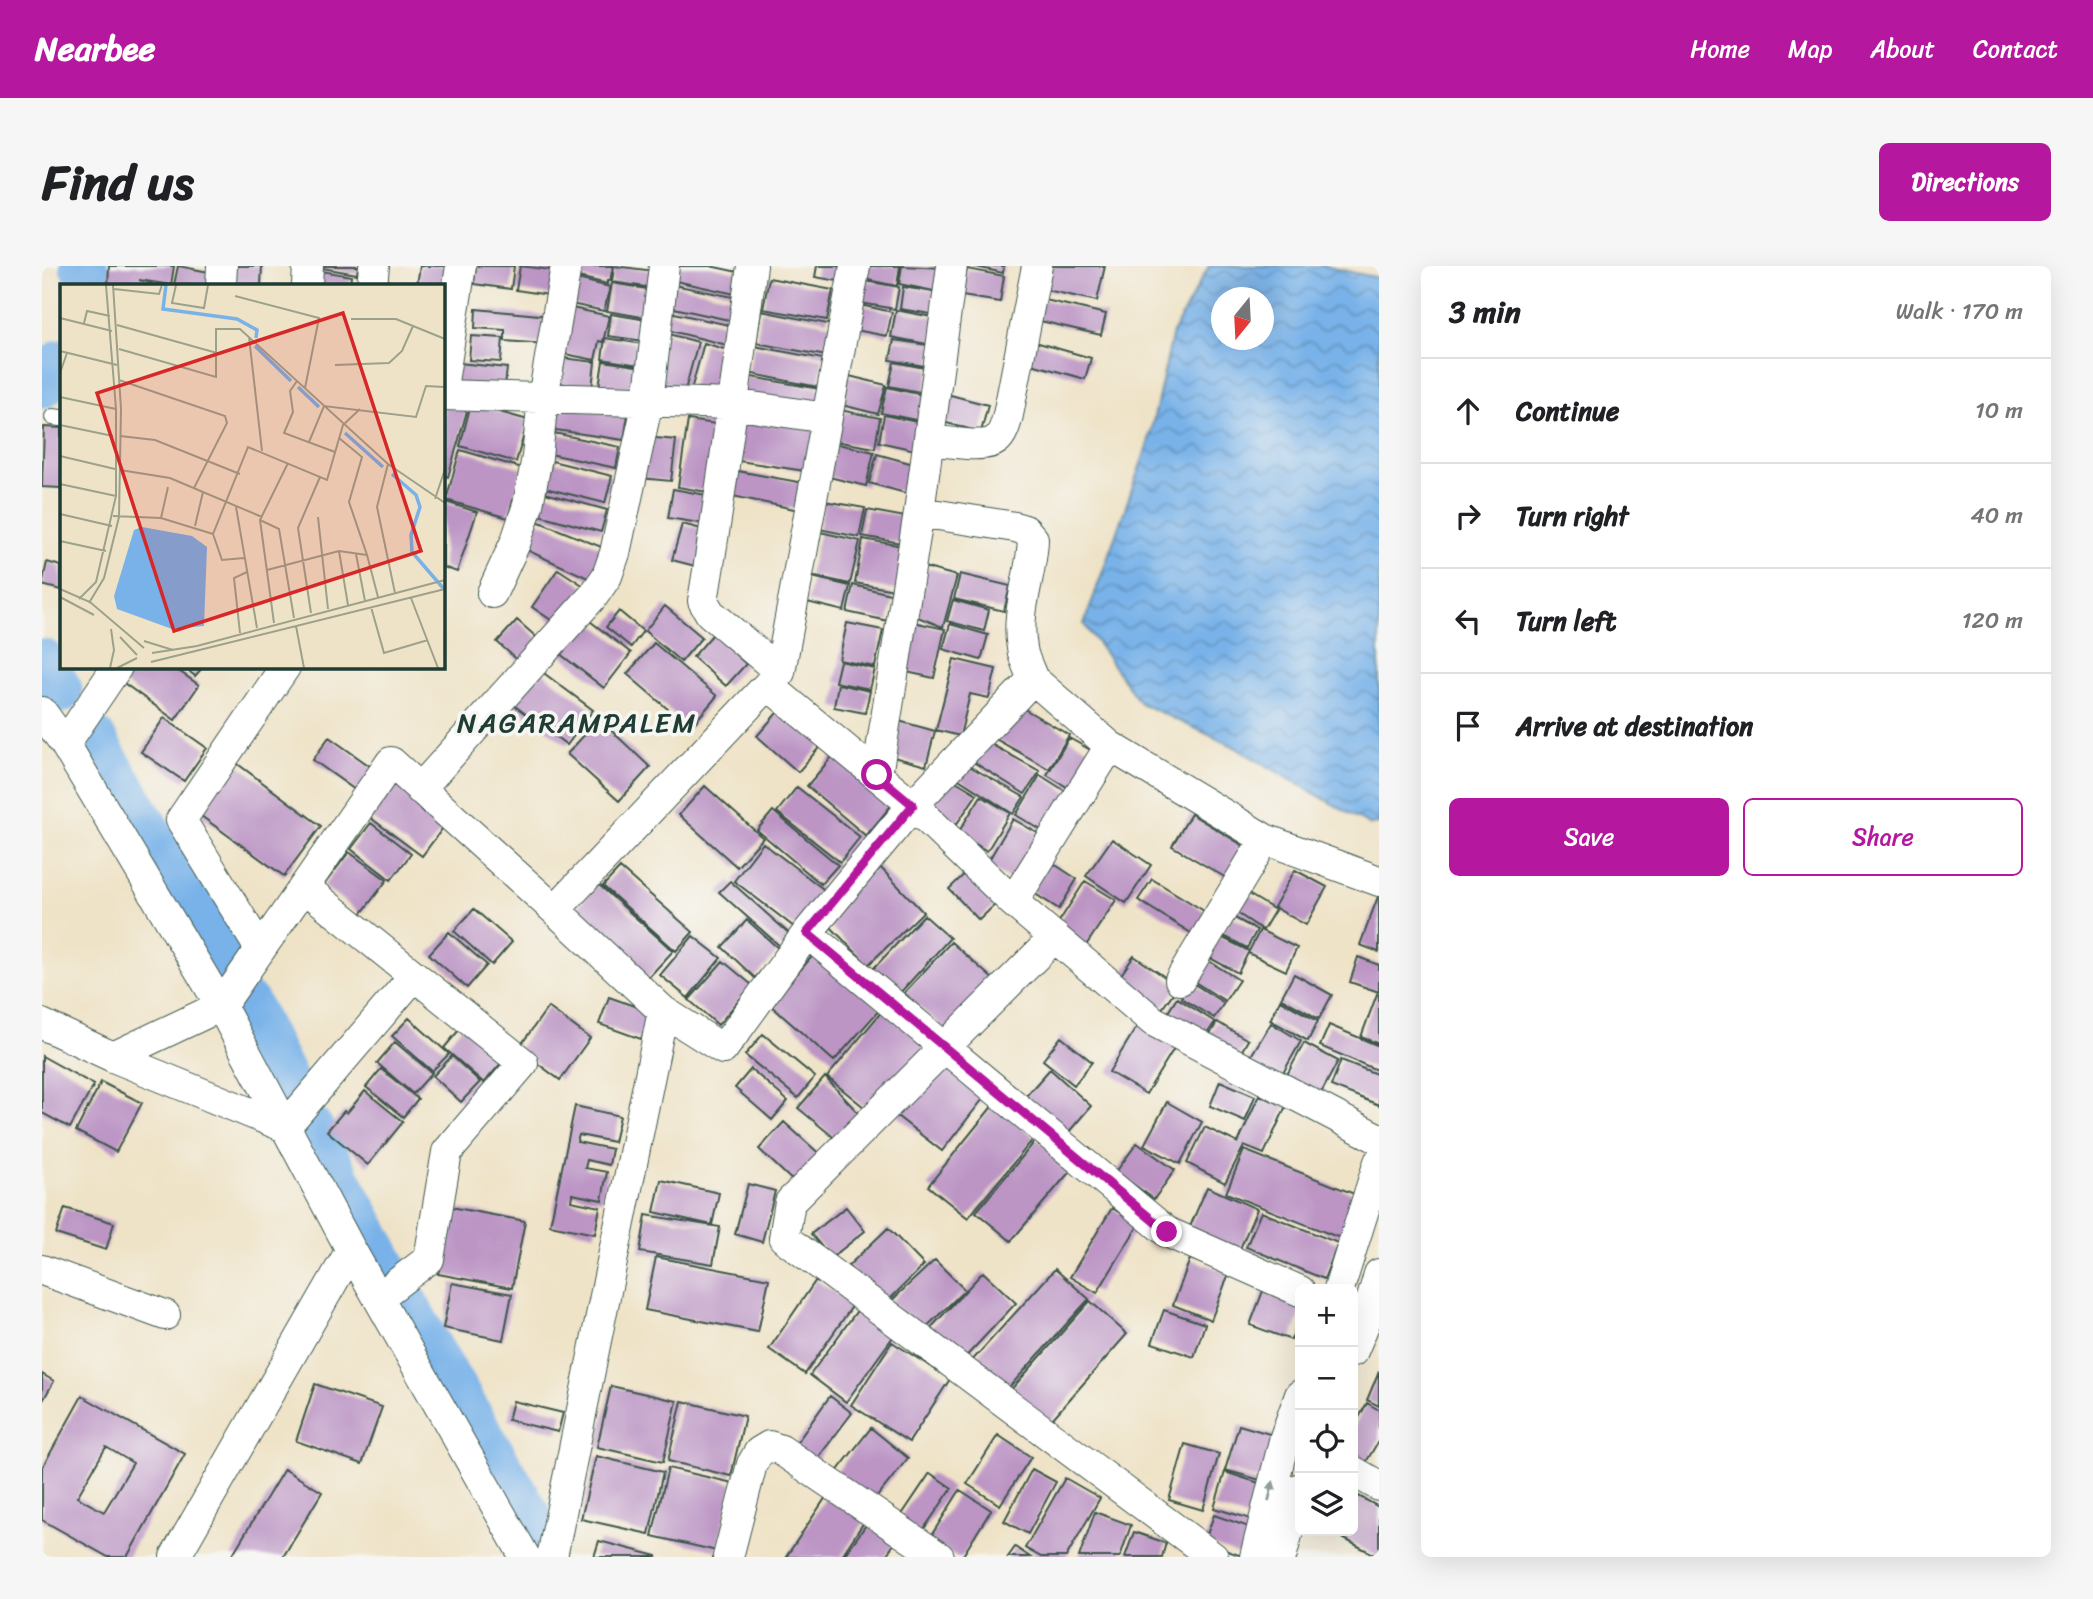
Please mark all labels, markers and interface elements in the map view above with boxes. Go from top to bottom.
text: Nearbee [35,20,155,78]
text: Home [1690,28,1750,70]
text: Map [1788,28,1832,70]
text: About [1870,28,1935,70]
text: Contact [1973,28,2058,70]
text: Find us [42,139,194,226]
button: Directions [1879,143,2051,221]
inset map [60,284,444,668]
text: 3 min [1449,285,1521,339]
north arrow [1211,287,1274,350]
text: Walk · 170 m [1896,291,2023,332]
text: Continue [1516,388,1619,434]
text: 10 m [1975,390,2023,431]
icon: ahead [1449,392,1487,430]
text: Turn right [1516,493,1629,539]
text: 40 m [1970,495,2023,536]
icon: right [1449,497,1487,535]
text: Turn left [1516,598,1616,644]
text: 120 m [1962,600,2023,641]
icon: left [1449,602,1487,640]
district label: NAGARAMPALEM [457,698,697,747]
text: Arrive at destination [1516,703,1753,749]
icon: arrive [1449,707,1487,745]
route start [861,759,892,790]
button: Save [1449,798,1729,876]
button: Share [1743,798,2023,876]
route end [1151,1216,1182,1247]
map controls [1295,1284,1358,1536]
button: + [1295,1284,1358,1347]
button: − [1295,1347,1358,1410]
button: locate [1295,1410,1358,1473]
button: layers [1295,1473,1358,1536]
one-way arrow [1266,1480,1277,1502]

